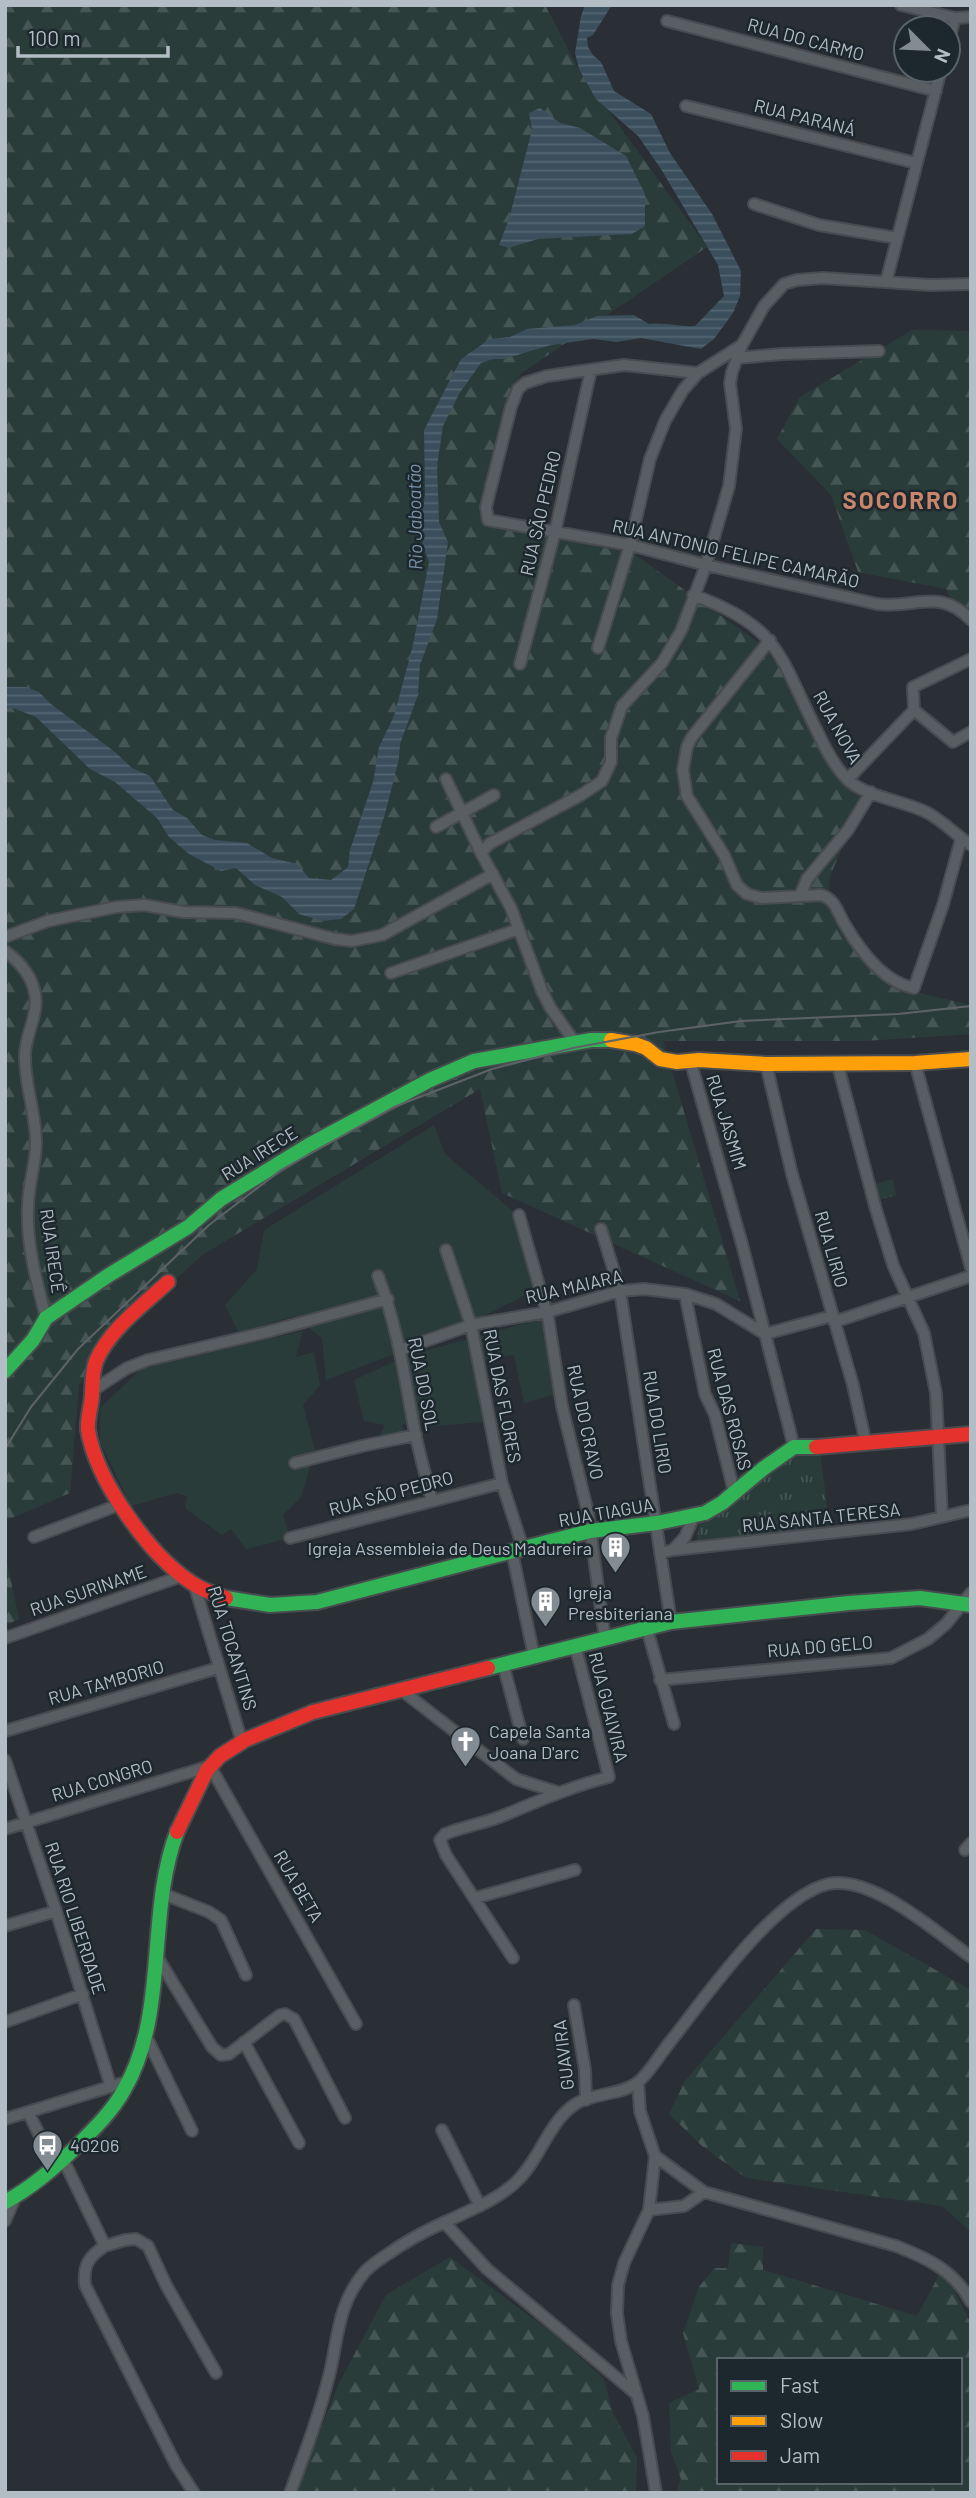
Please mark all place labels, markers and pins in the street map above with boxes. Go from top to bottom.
building icon: Igreja Assembleia de Deus Madureira [598,1531,632,1575]
place label: Igreja Assembleia de Deus Madureira [308,1537,592,1559]
place label: Igreja Presbiteriana [568,1581,673,1624]
building icon: Igreja Presbiteriana [528,1585,562,1629]
place label: Capela Santa Joana D'arc [489,1720,590,1763]
church icon: Capela Santa Joana D'arc [449,1724,483,1768]
bus stop icon: 40206 [30,2128,64,2172]
place label: 40206 [70,2134,119,2156]

